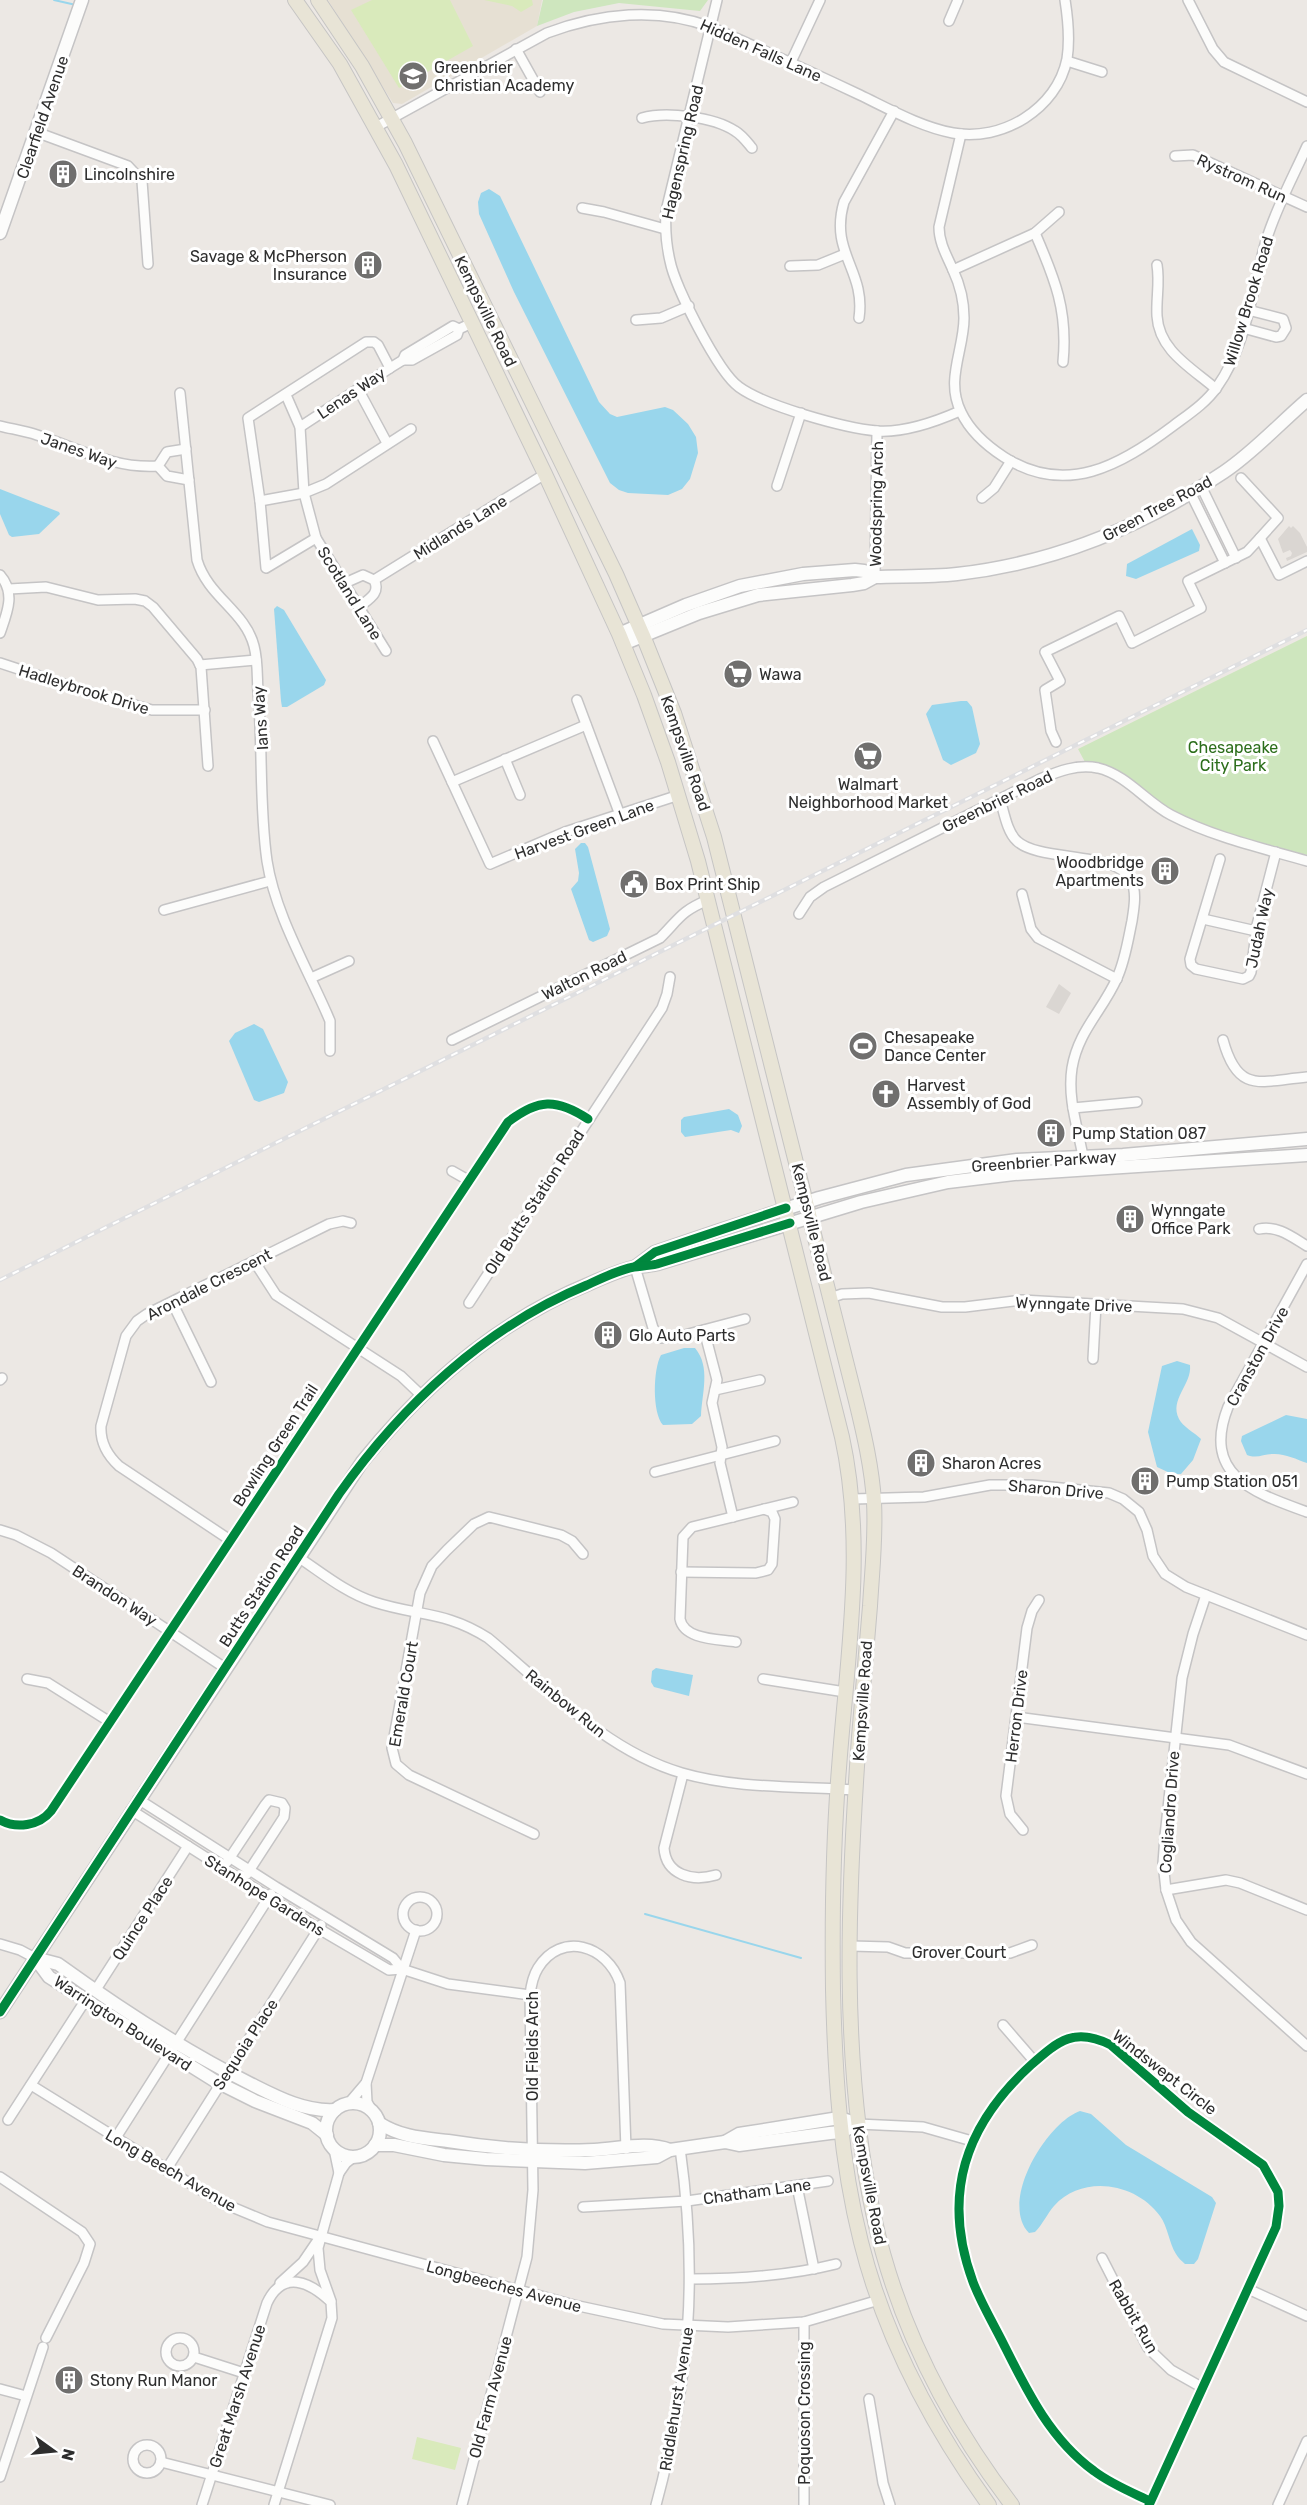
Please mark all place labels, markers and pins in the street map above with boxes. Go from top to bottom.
place label: Greenbrier Christian Academy [434,58,574,95]
school or university icon: Greenbrier Christian Academy [397,60,429,92]
building icon: Lincolnshire [47,158,79,190]
place label: Lincolnshire [84,165,175,184]
place label: Savage & McPherson Insurance [190,247,347,284]
building icon: Savage & McPherson Insurance [352,249,384,281]
supermarket icon: Wawa [722,658,754,690]
place label: Wawa [759,665,802,684]
supermarket icon: Walmart Neighborhood Market [852,740,884,772]
place label: Walmart Neighborhood Market [788,775,948,812]
place label: Woodbridge Apartments [1055,853,1144,890]
building icon: Woodbridge Apartments [1149,855,1181,887]
public building icon: Box Print Ship [618,868,650,900]
place label: Box Print Ship [655,875,760,894]
place label: Chesapeake Dance Center [884,1028,986,1065]
sports icon: Chesapeake Dance Center [847,1030,879,1062]
place label: Harvest Assembly of God [907,1076,1031,1113]
church icon: Harvest Assembly of God [870,1078,902,1110]
building icon: Pump Station 087 [1035,1117,1067,1149]
place label: Pump Station 087 [1072,1124,1206,1143]
place label: Wynngate Office Park [1151,1201,1231,1238]
building icon: Wynngate Office Park [1114,1203,1146,1235]
building icon: Glo Auto Parts [592,1319,624,1351]
place label: Glo Auto Parts [629,1326,736,1345]
building icon: Sharon Acres [905,1447,937,1479]
place label: Sharon Acres [942,1454,1041,1473]
building icon: Pump Station 051 [1129,1465,1161,1497]
place label: Pump Station 051 [1166,1472,1298,1491]
building icon: Stony Run Manor [53,2364,85,2396]
place label: Stony Run Manor [90,2371,217,2390]

